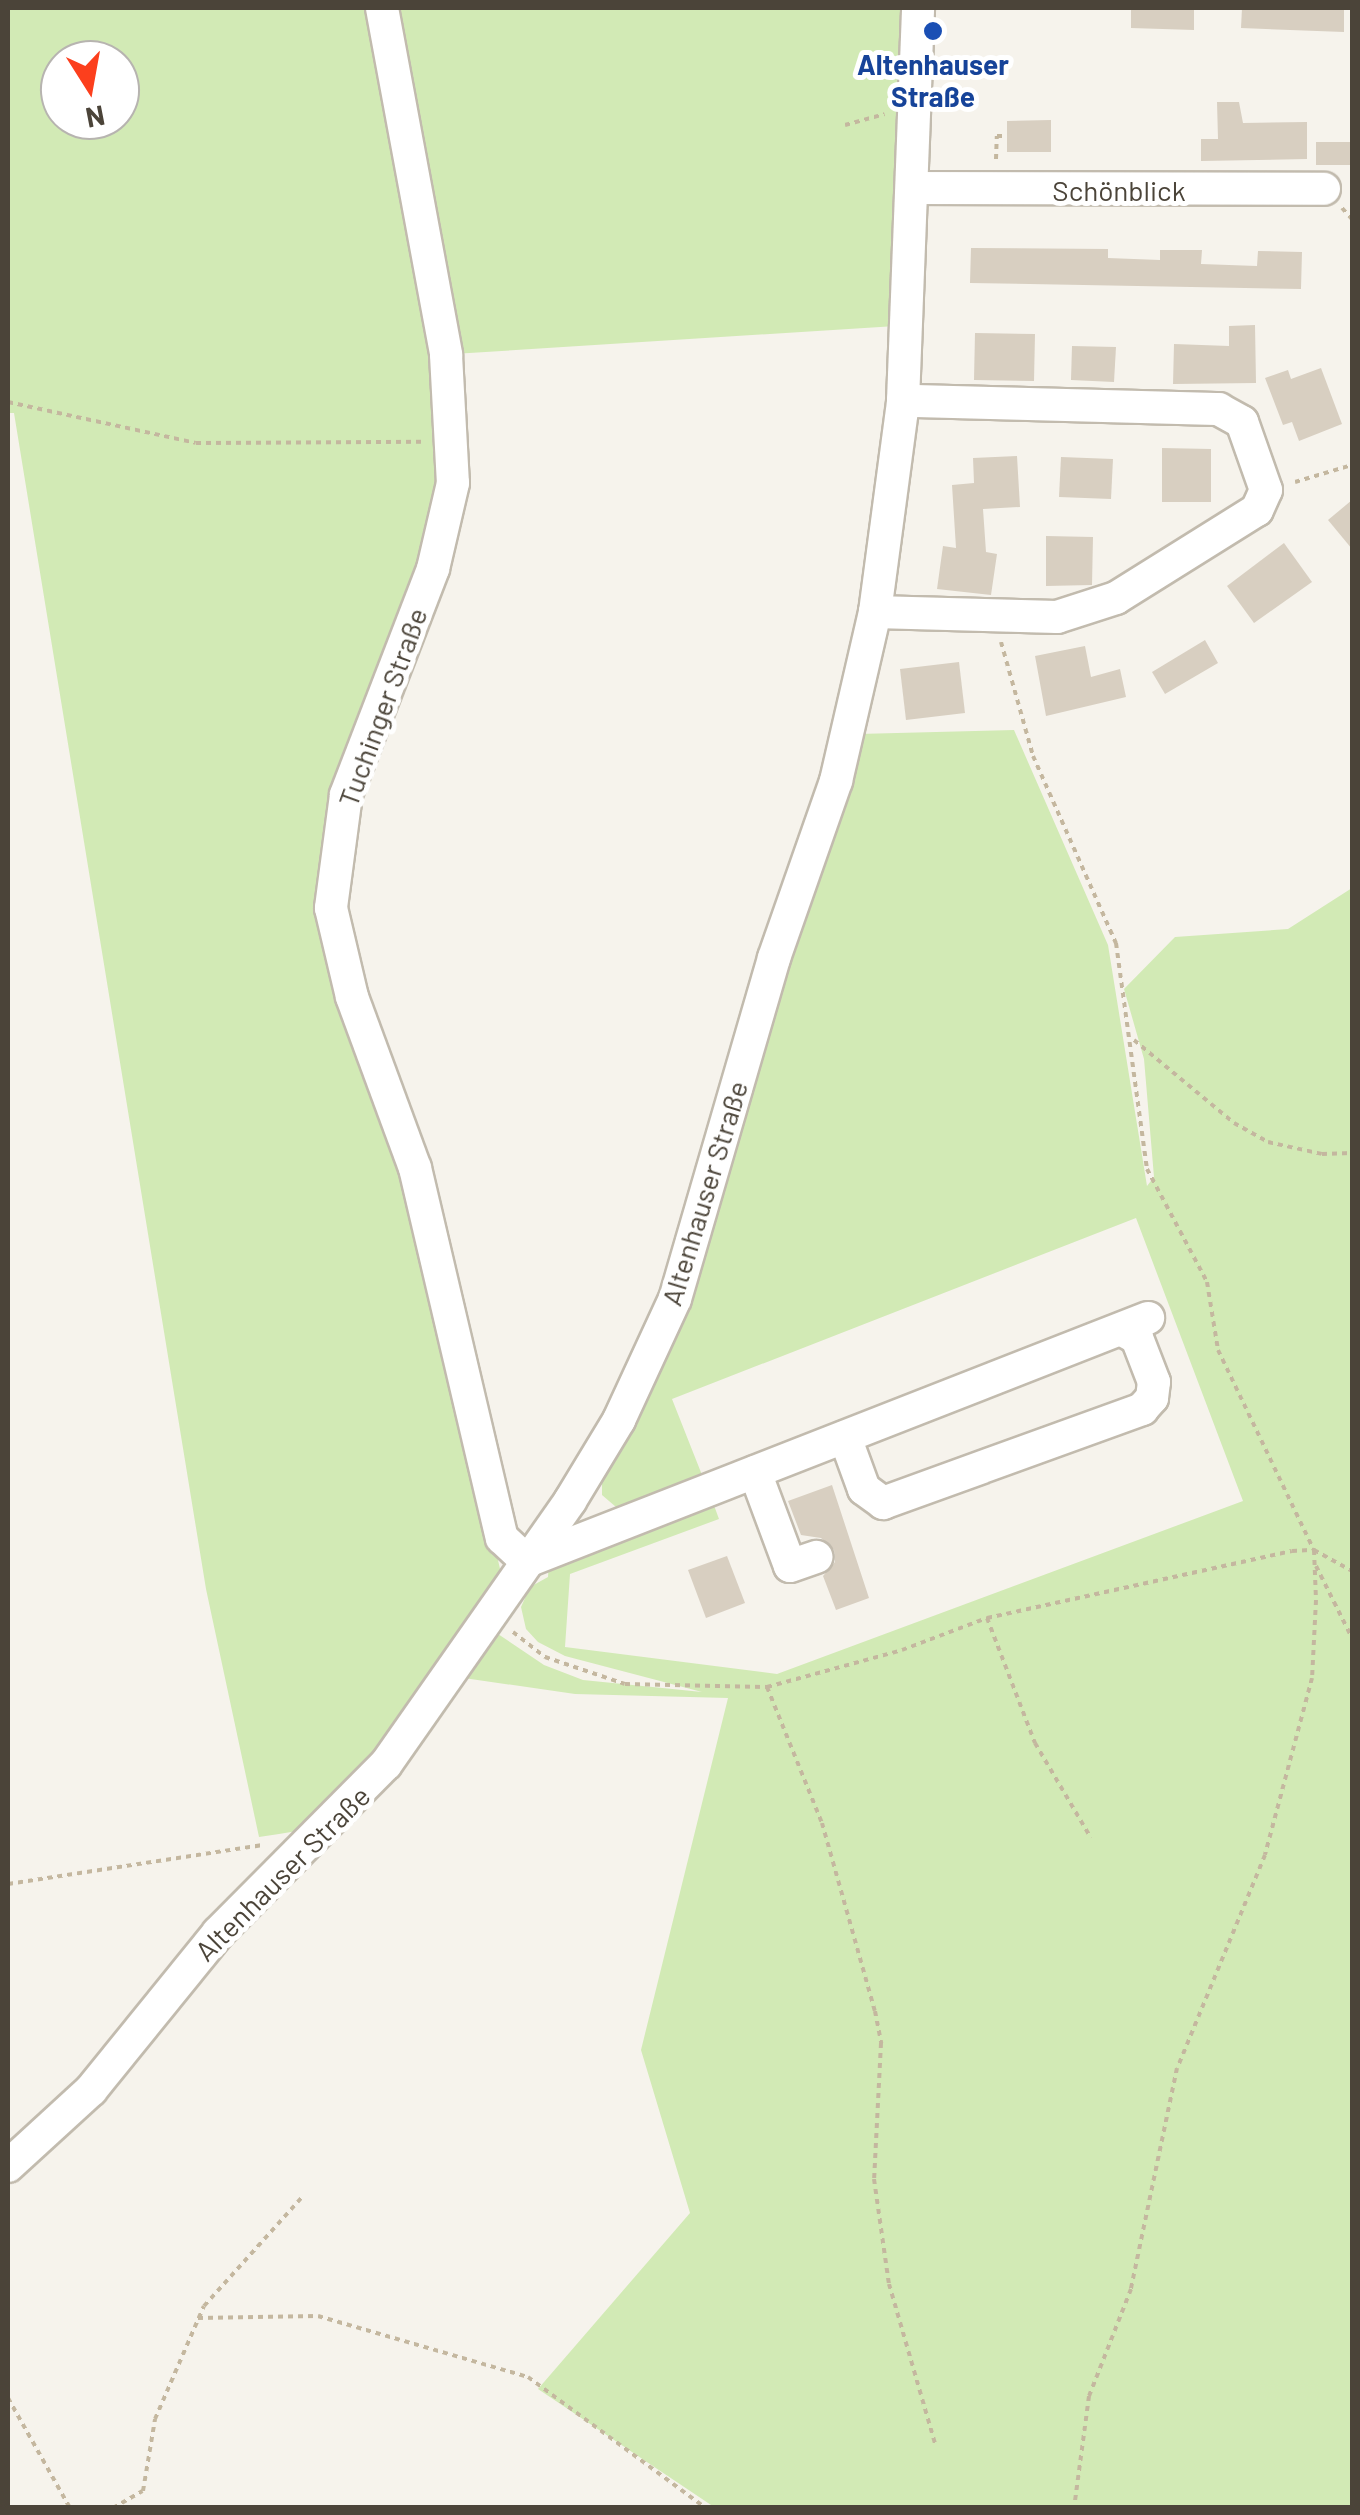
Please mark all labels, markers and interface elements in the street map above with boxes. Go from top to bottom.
marker: Altenhauser Straße [922,20,944,42]
north arrow [40,40,140,140]
place label: Altenhauser Straße [857,47,1009,113]
text: N [83,99,108,136]
street label: Schönblick [1052,173,1186,207]
street label: Tuchinger Straße [331,603,433,811]
street label: Altenhauser Straße [654,1077,754,1309]
street label: Altenhauser Straße [188,1779,376,1967]

